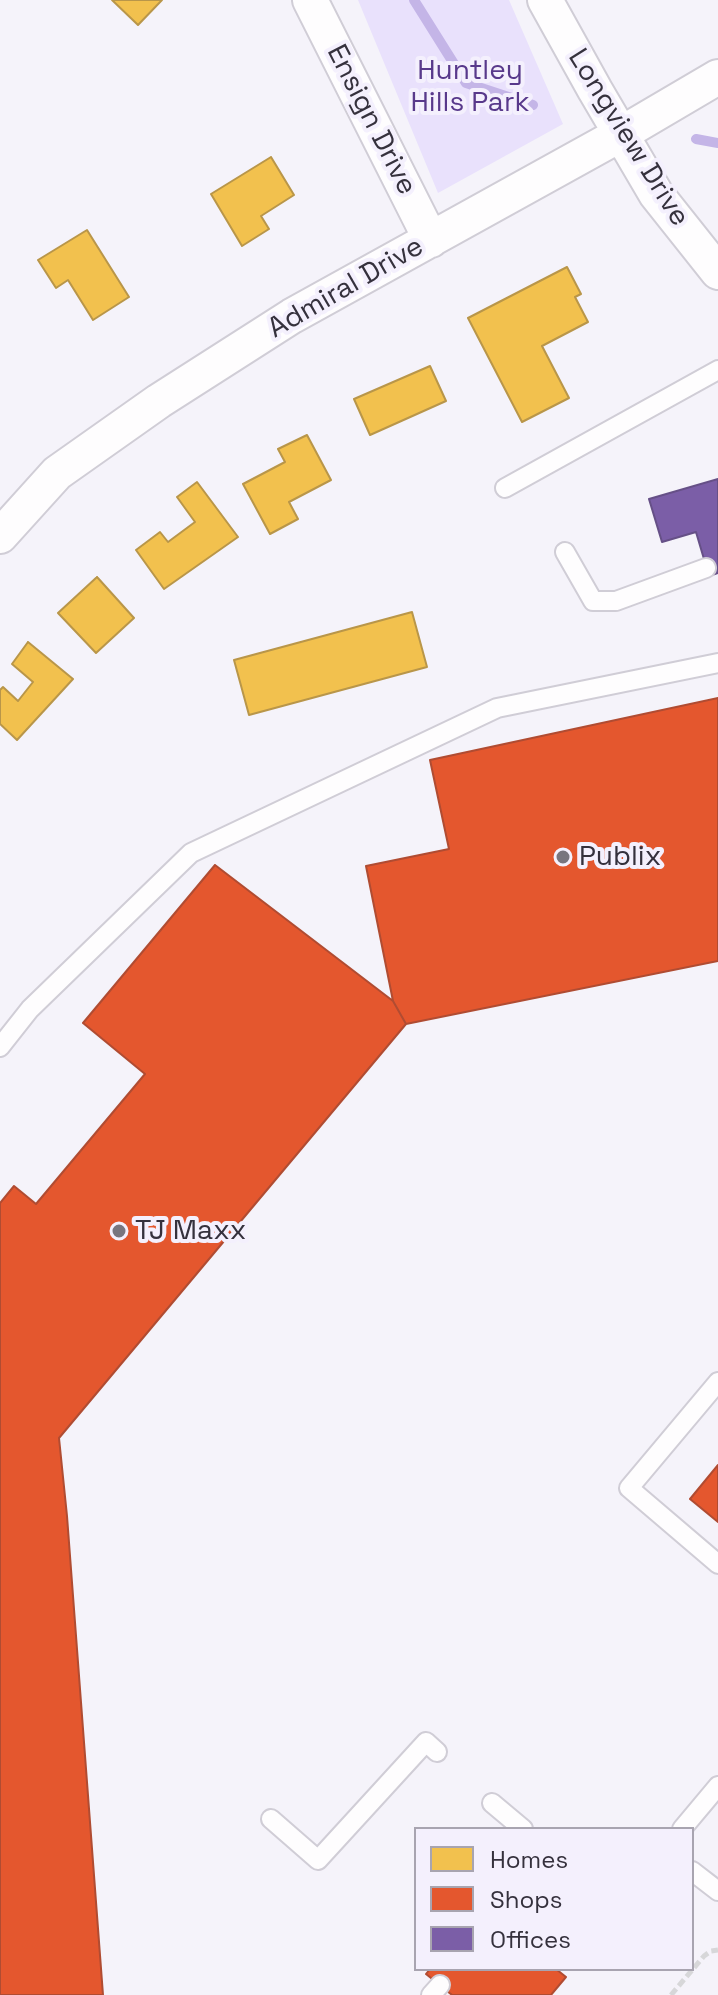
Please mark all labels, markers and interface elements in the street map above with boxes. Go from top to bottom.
street label: Ensign Drive [319,39,423,201]
street label: Longview Drive [560,43,696,233]
park label: Huntley Hills Park [410,54,530,120]
street label: Admiral Drive [262,230,430,346]
place label: Publix [579,840,661,874]
marker: Publix [554,848,572,866]
place label: TJ Maxx [135,1214,246,1248]
marker: TJ Maxx [110,1222,128,1240]
legend [414,1827,694,1971]
text: Homes [490,1844,568,1875]
text: Shops [490,1884,562,1915]
text: Offices [490,1924,571,1955]

